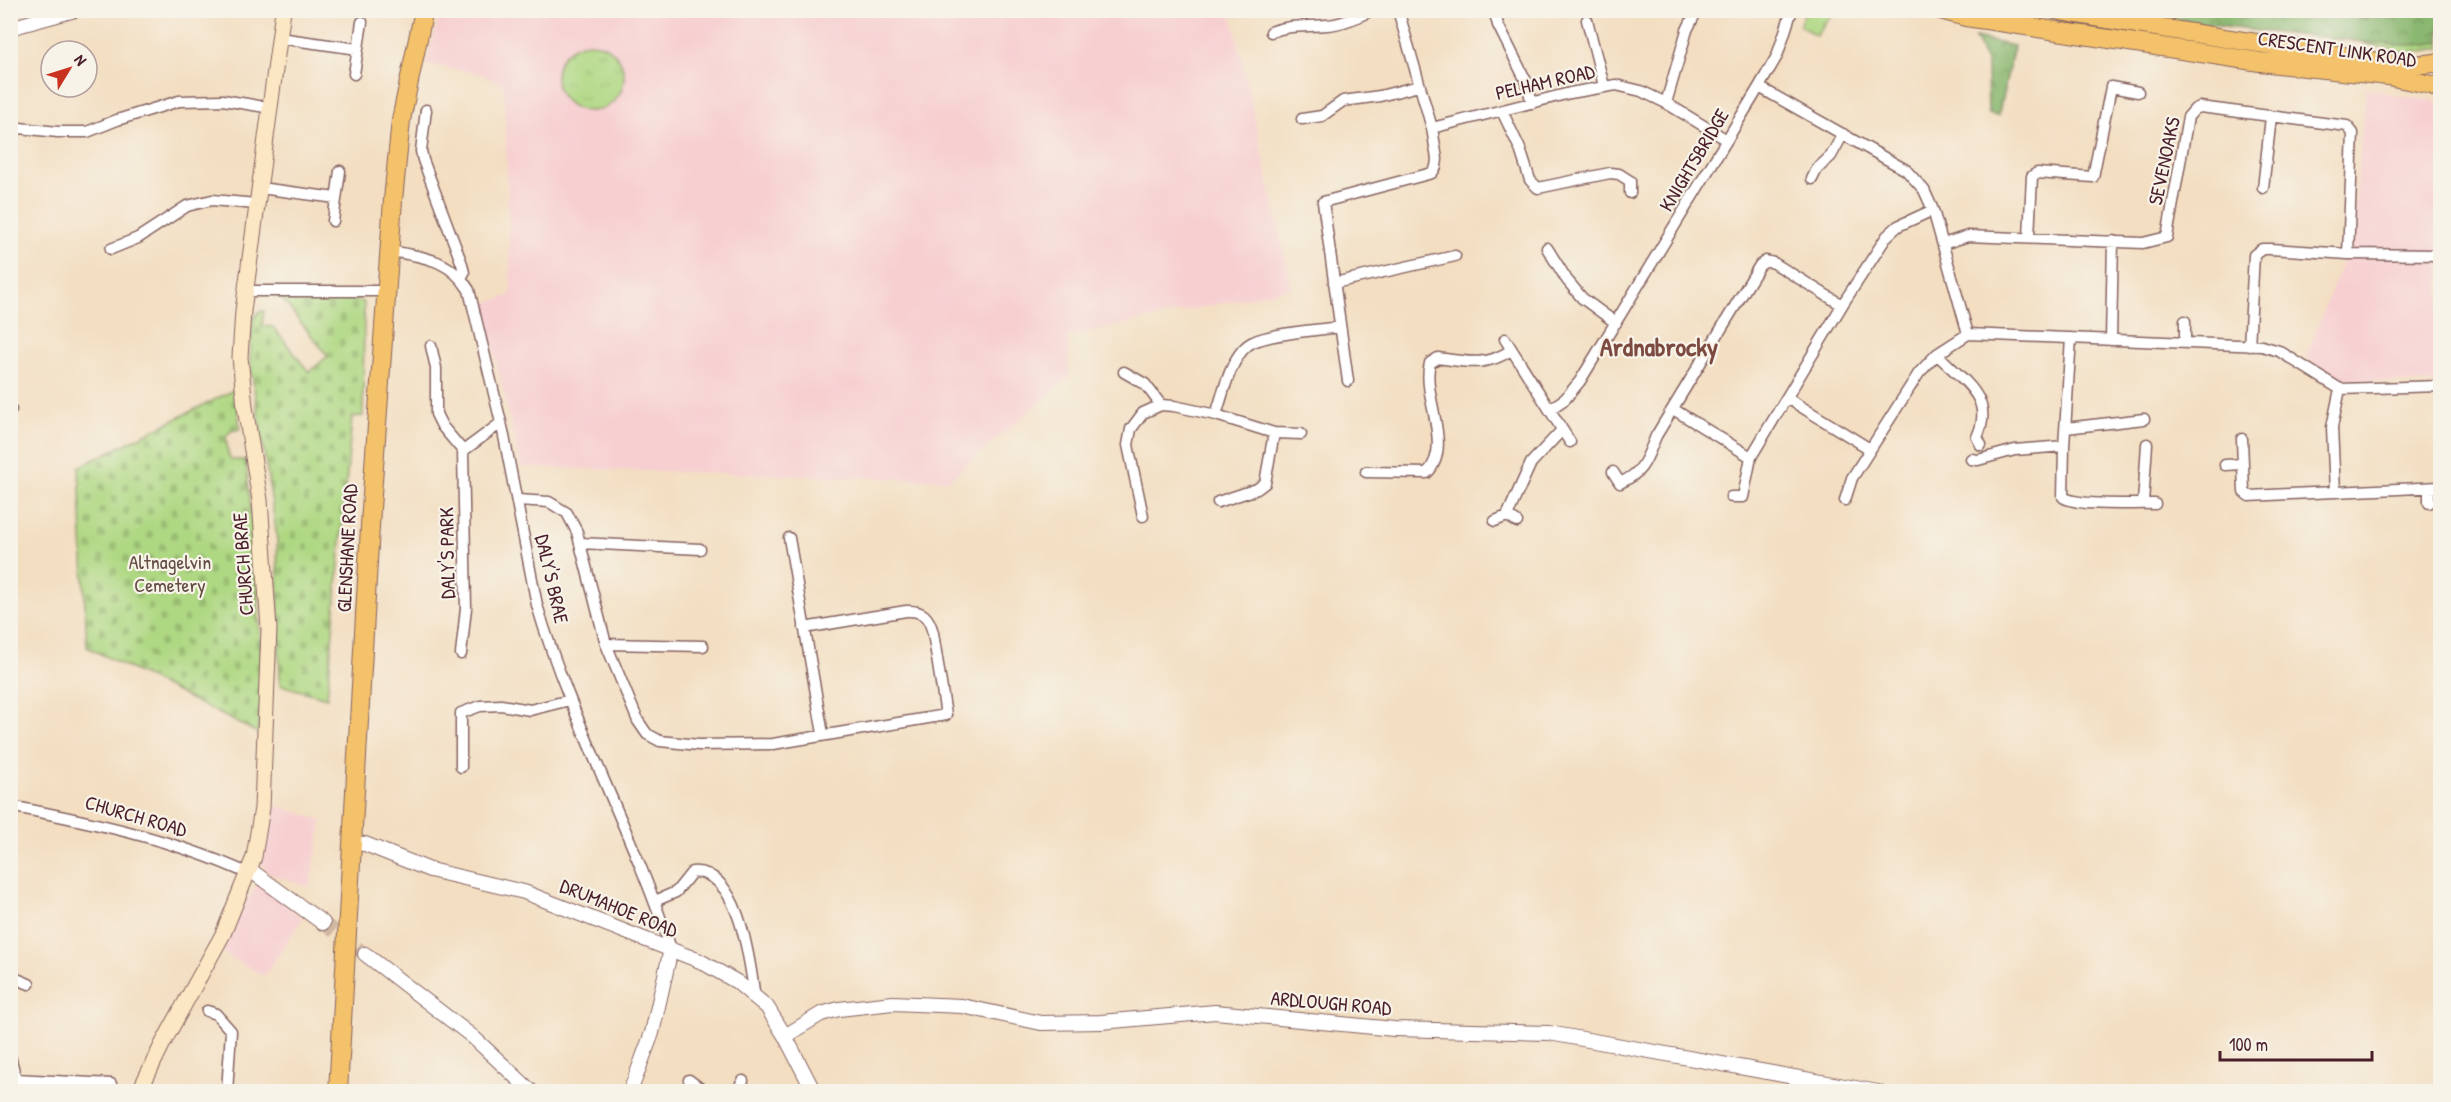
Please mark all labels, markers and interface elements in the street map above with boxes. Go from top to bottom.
street label: CRESCENT LINK ROAD [2256,24,2419,73]
north arrow [39,39,99,99]
text: N [70,50,92,70]
street label: PELHAM ROAD [1493,57,1598,106]
street label: KNIGHTSBRIDGE [1652,103,1735,216]
street label: SEVENOAKS [2141,114,2186,207]
district label: Ardnabrocky [1600,329,1718,365]
street label: GLENSHANE ROAD [330,483,363,613]
street label: DALY'S PARK [432,506,461,599]
street label: CHURCH BRAE [225,511,260,616]
street label: DALY'S BRAE [529,532,576,626]
park label: Altnagelvin Cemetery [129,548,211,598]
street label: CHURCH ROAD [82,788,191,843]
street label: DRUMAHOE ROAD [556,872,682,944]
street label: ARDLOUGH ROAD [1270,984,1393,1021]
scale bar [2220,1024,2372,1062]
text: 100 m [2229,1032,2268,1057]

